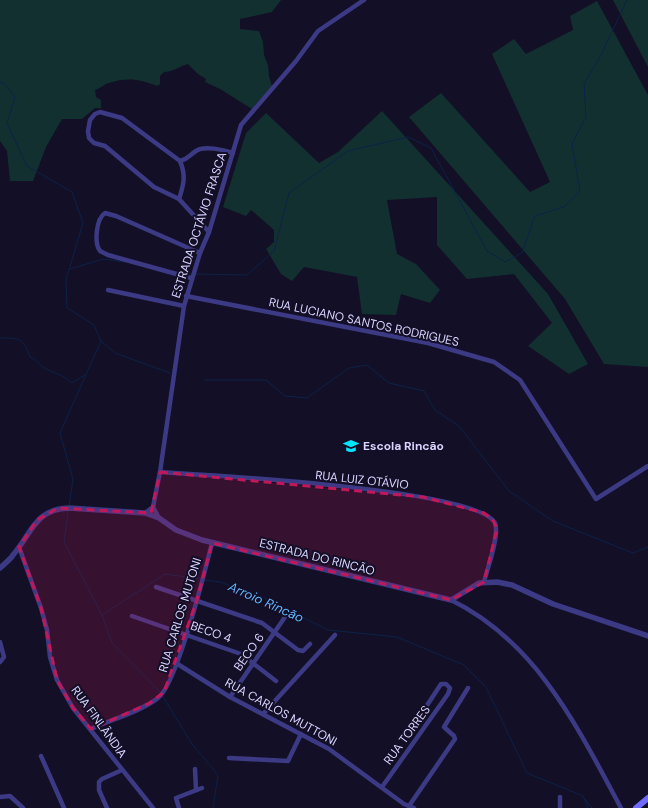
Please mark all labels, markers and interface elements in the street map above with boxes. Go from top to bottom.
street label: ESTRADA OCTÁVIO FRASCA [168,150,230,300]
street label: RUA LUCIANO SANTOS RODRIGUES [267,294,461,350]
school or university icon: Escola Rincão [342,437,360,455]
place label: Escola Rincão [363,438,444,454]
street label: RUA LUIZ OTÁVIO [315,467,409,493]
street label: ESTRADA DO RINCÃO [258,535,376,579]
street label: RUA CARLOS MUTONI [155,556,205,674]
water label: Arroio Rincão [225,577,307,626]
street label: BECO 4 [188,618,234,646]
street label: BECO 6 [230,630,268,674]
street label: RUA CARLOS MUTTONI [222,675,340,749]
street label: RUA FINLÂNDIA [68,683,130,761]
street label: RUA TORRES [380,702,434,768]

